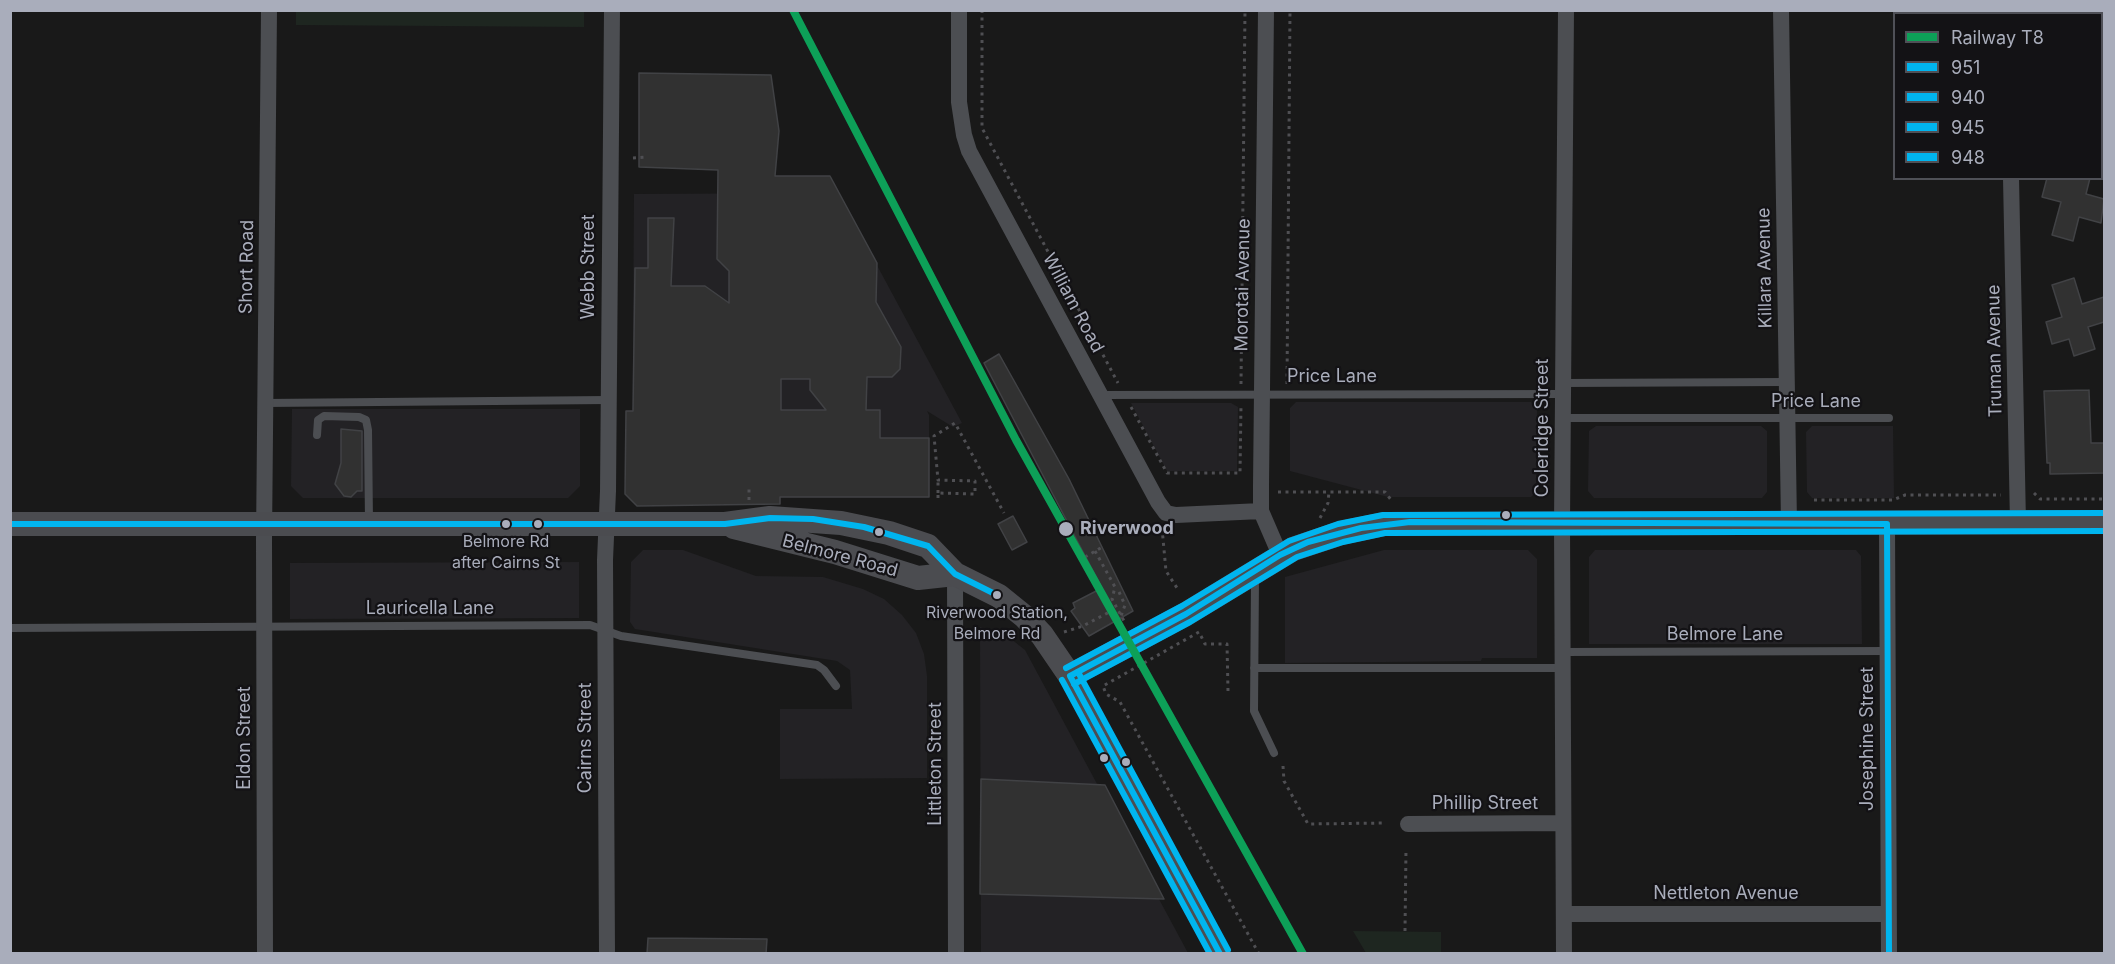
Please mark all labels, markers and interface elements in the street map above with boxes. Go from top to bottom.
legend [1893,12,2103,180]
text: Railway T8 [1951,27,2044,48]
text: 951 [1951,57,1980,78]
text: 940 [1951,87,1985,108]
text: 945 [1951,117,1985,138]
text: 948 [1951,147,1985,168]
street label: Killara Avenue [1753,207,1777,329]
street label: Webb Street [578,214,600,320]
street label: Morotai Avenue [1231,218,1255,352]
street label: Short Road [235,220,259,314]
street label: William Road [1038,250,1108,356]
street label: Truman Avenue [1983,284,2007,418]
street label: Coleridge Street [1532,359,1554,497]
street label: Price Lane [1287,366,1377,388]
street label: Price Lane [1771,391,1861,413]
unlabelled marker [1500,509,1512,521]
marker: Belmore Rd after Cairns St [500,518,512,530]
unlabelled marker [532,518,544,530]
place label: Riverwood [1080,518,1174,540]
marker: Riverwood [1057,520,1075,538]
unlabelled marker [873,526,885,538]
street label: Belmore Road [780,530,900,582]
place label: Belmore Rd after Cairns St [452,532,560,570]
marker: Riverwood Station, Belmore Rd [991,589,1003,601]
street label: Lauricella Lane [366,598,494,620]
place label: Riverwood Station, Belmore Rd [926,603,1068,641]
street label: Belmore Lane [1667,624,1783,646]
street label: Josephine Street [1857,667,1879,811]
street label: Cairns Street [575,683,597,793]
street label: Eldon Street [234,686,256,790]
street label: Littleton Street [925,702,947,826]
unlabelled marker [1098,752,1110,764]
unlabelled marker [1120,756,1132,768]
street label: Phillip Street [1432,793,1538,815]
street label: Nettleton Avenue [1653,883,1799,905]

